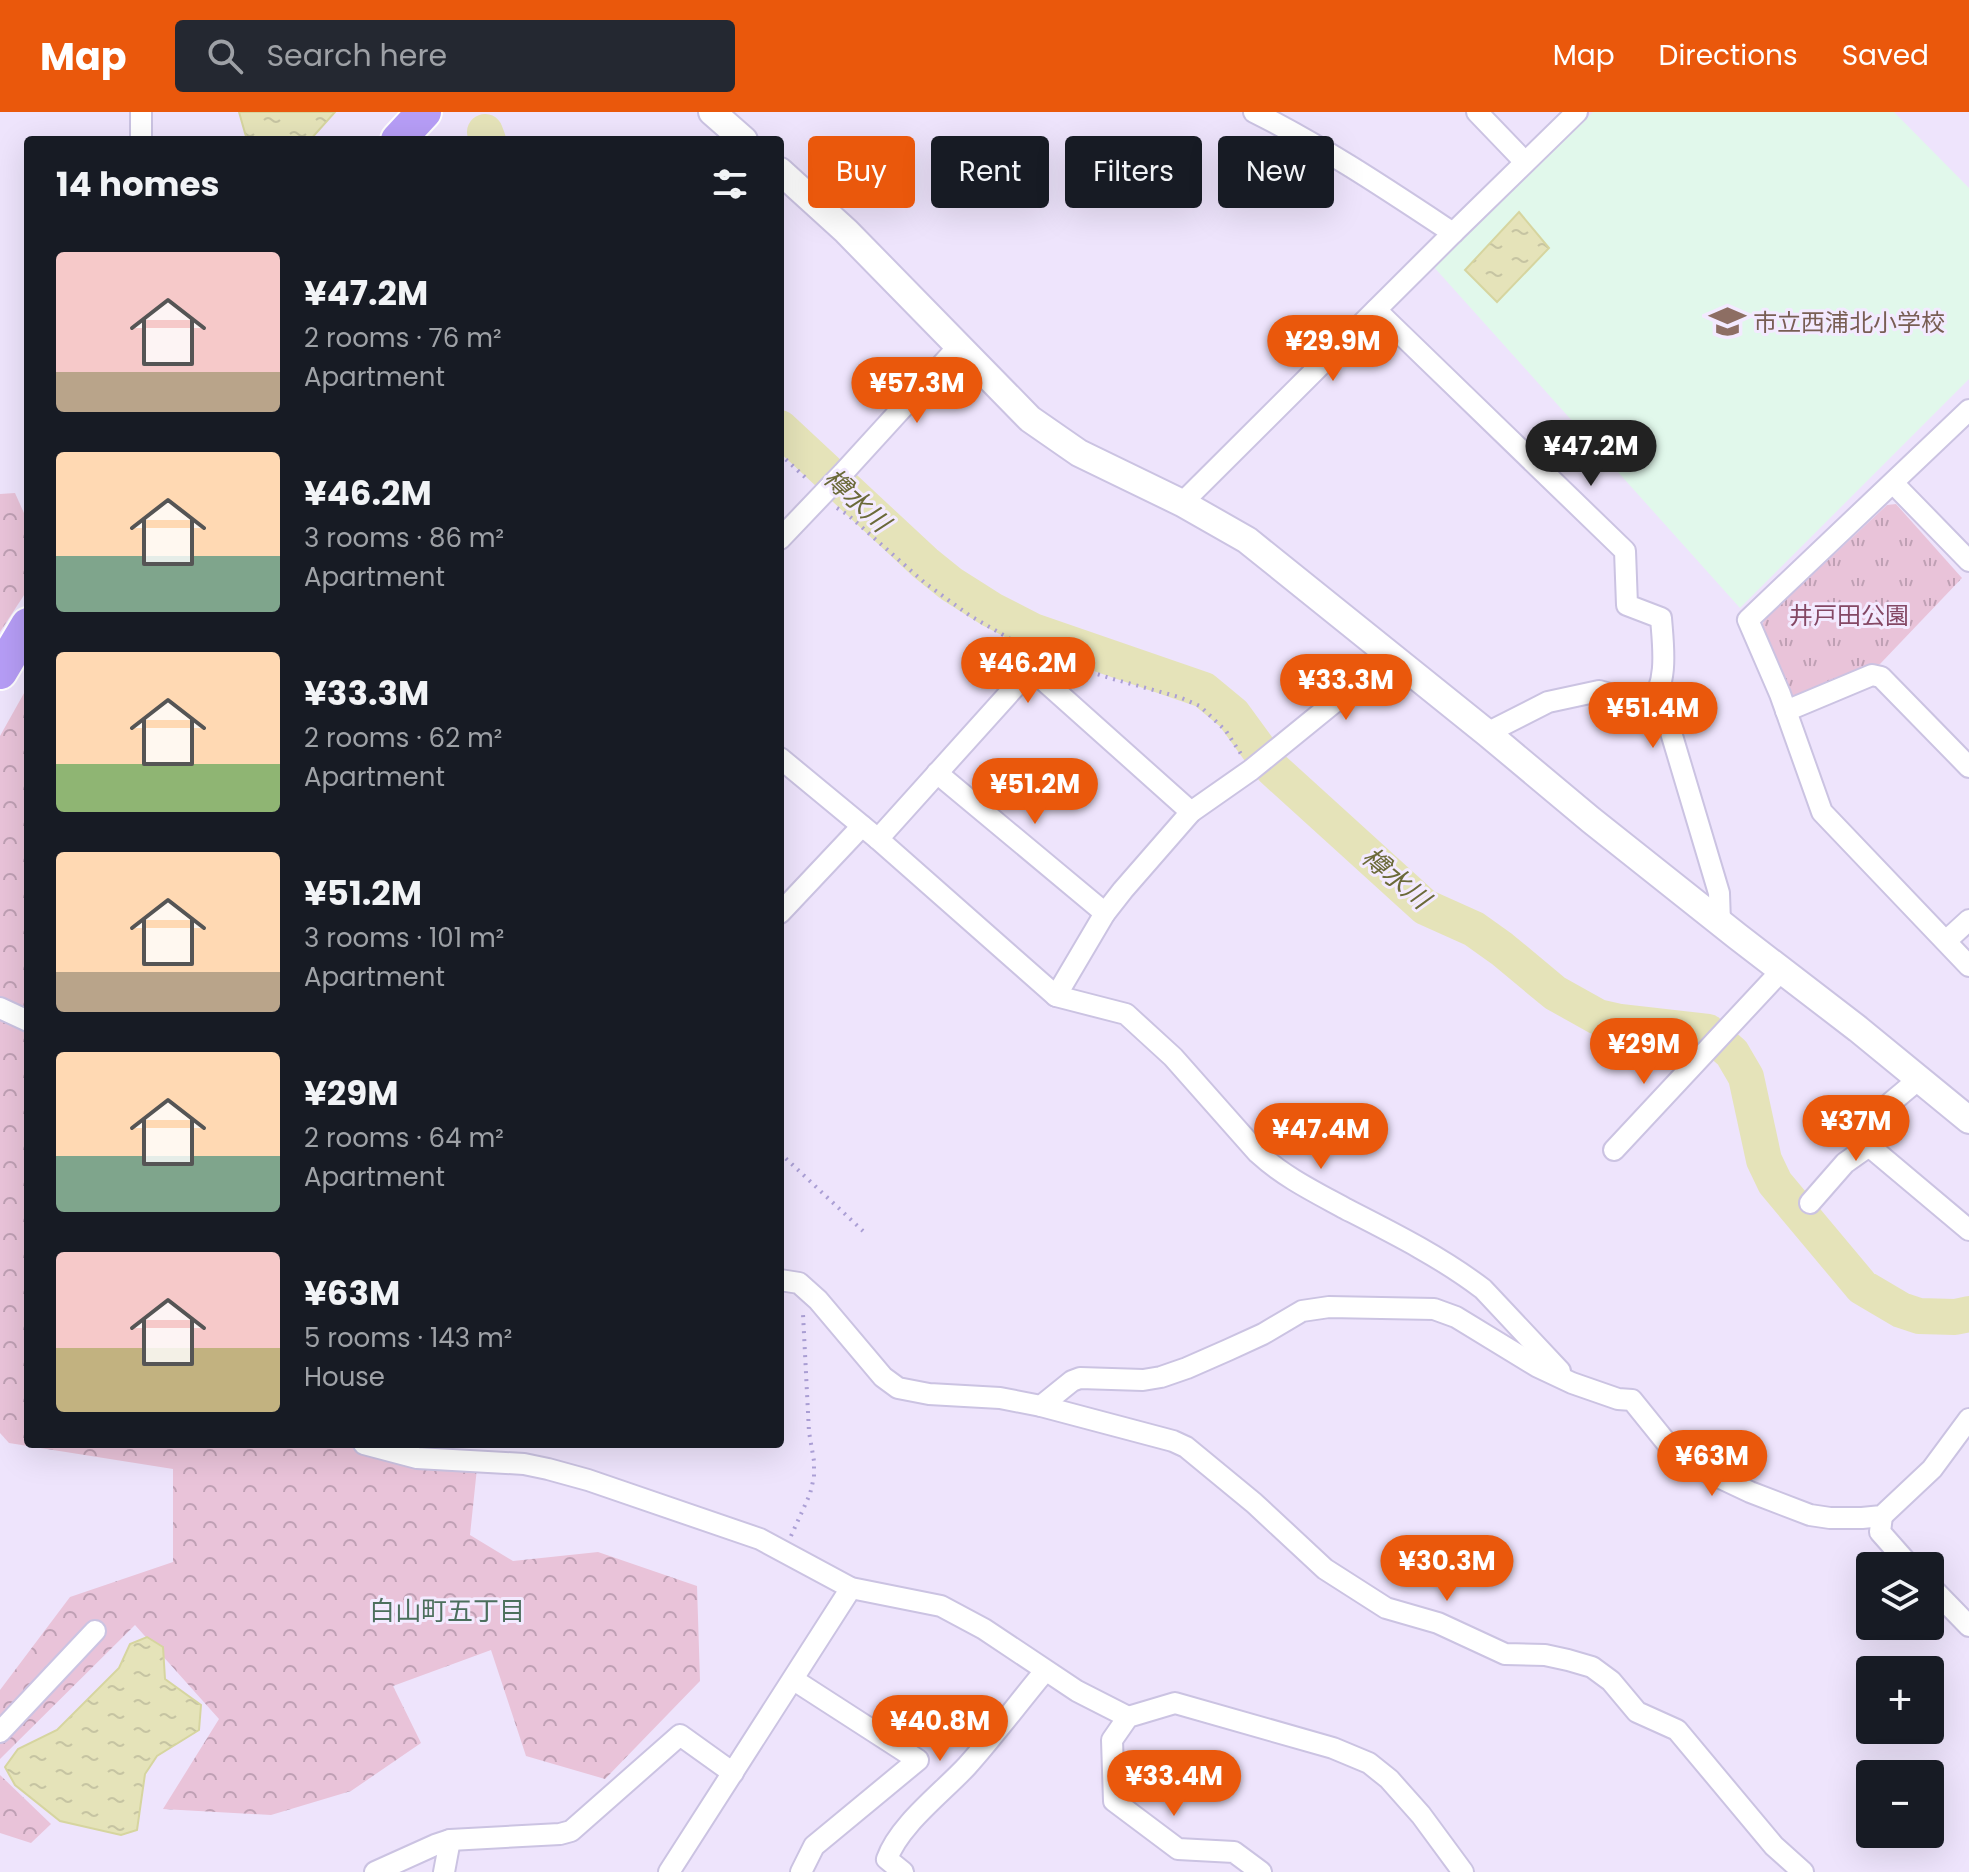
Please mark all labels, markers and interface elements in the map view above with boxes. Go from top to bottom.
search box [175,20,735,92]
text: Map [40,30,127,83]
icon: search [203,34,247,78]
text: Search here [267,34,447,77]
text: Map [1553,36,1615,75]
text: Directions [1659,36,1798,75]
text: Saved [1842,36,1929,75]
chip: Buy [808,136,915,208]
chip: Rent [931,136,1049,208]
chip: Filters [1065,136,1202,208]
chip: New [1218,136,1334,208]
text: 14 homes [56,160,220,208]
icon: filters [708,162,752,206]
text: ¥47.2M [304,269,428,317]
icon: home [120,284,216,380]
school or university icon: 市立西浦北小学校 [1708,303,1746,341]
place label: 市立西浦北小学校 [1753,306,1945,339]
pin: ¥29.9M [1268,315,1398,383]
text: 2 rooms · 76 m² [304,320,502,356]
text: ¥29.9M [1285,323,1381,359]
pin: ¥57.3M [852,357,982,425]
text: Apartment [304,359,445,395]
text: ¥57.3M [869,365,965,401]
pin: ¥47.2M [1526,420,1656,488]
text: ¥47.2M [1543,428,1639,464]
water label: 樽水川 [816,460,900,542]
text: ¥46.2M [304,469,432,517]
icon: home [120,484,216,580]
text: 3 rooms · 86 m² [304,520,504,556]
text: Apartment [304,559,445,595]
park label: 井戸田公園 [1789,599,1909,632]
pin: ¥46.2M [963,637,1093,705]
text: ¥46.2M [979,645,1077,681]
pin: ¥33.3M [1281,654,1411,722]
text: ¥33.3M [1298,662,1394,698]
text: ¥33.3M [304,669,429,717]
pin: ¥51.4M [1588,682,1718,750]
icon: home [120,684,216,780]
text: ¥51.4M [1607,690,1699,726]
text: 2 rooms · 62 m² [304,720,502,756]
pin: ¥51.2M [970,758,1100,826]
text: Apartment [304,759,445,795]
text: ¥51.2M [990,766,1080,802]
water label: 樽水川 [1355,839,1440,919]
text: ¥51.2M [304,869,422,917]
icon: home [120,884,216,980]
text: 3 rooms · 101 m² [304,920,504,956]
text: Apartment [304,959,445,995]
pin: ¥29M [1597,1018,1691,1086]
text: ¥29M [1608,1026,1680,1062]
text: ¥29M [304,1069,398,1117]
icon: home [120,1084,216,1180]
pin: ¥37M [1809,1095,1903,1163]
pin: ¥47.4M [1256,1103,1386,1171]
text: ¥37M [1821,1103,1891,1139]
text: ¥47.4M [1272,1111,1370,1147]
text: 2 rooms · 64 m² [304,1120,504,1156]
text: Apartment [304,1159,445,1195]
text: ¥63M [304,1269,400,1317]
icon: home [120,1284,216,1380]
text: 5 rooms · 143 m² [304,1320,512,1356]
text: House [304,1359,385,1395]
pin: ¥63M [1665,1430,1759,1498]
text: ¥63M [1675,1438,1749,1474]
pin: ¥30.3M [1382,1535,1512,1603]
text: ¥30.3M [1398,1543,1496,1579]
map controls [1856,1552,1944,1848]
button: layers [1856,1552,1944,1640]
district label: 白山町五丁目 [369,1593,525,1629]
button: + [1856,1656,1944,1744]
pin: ¥40.8M [875,1695,1005,1763]
text: ¥40.8M [890,1703,990,1739]
pin: ¥33.4M [1109,1750,1239,1818]
text: ¥33.4M [1125,1758,1223,1794]
button: − [1856,1760,1944,1848]

